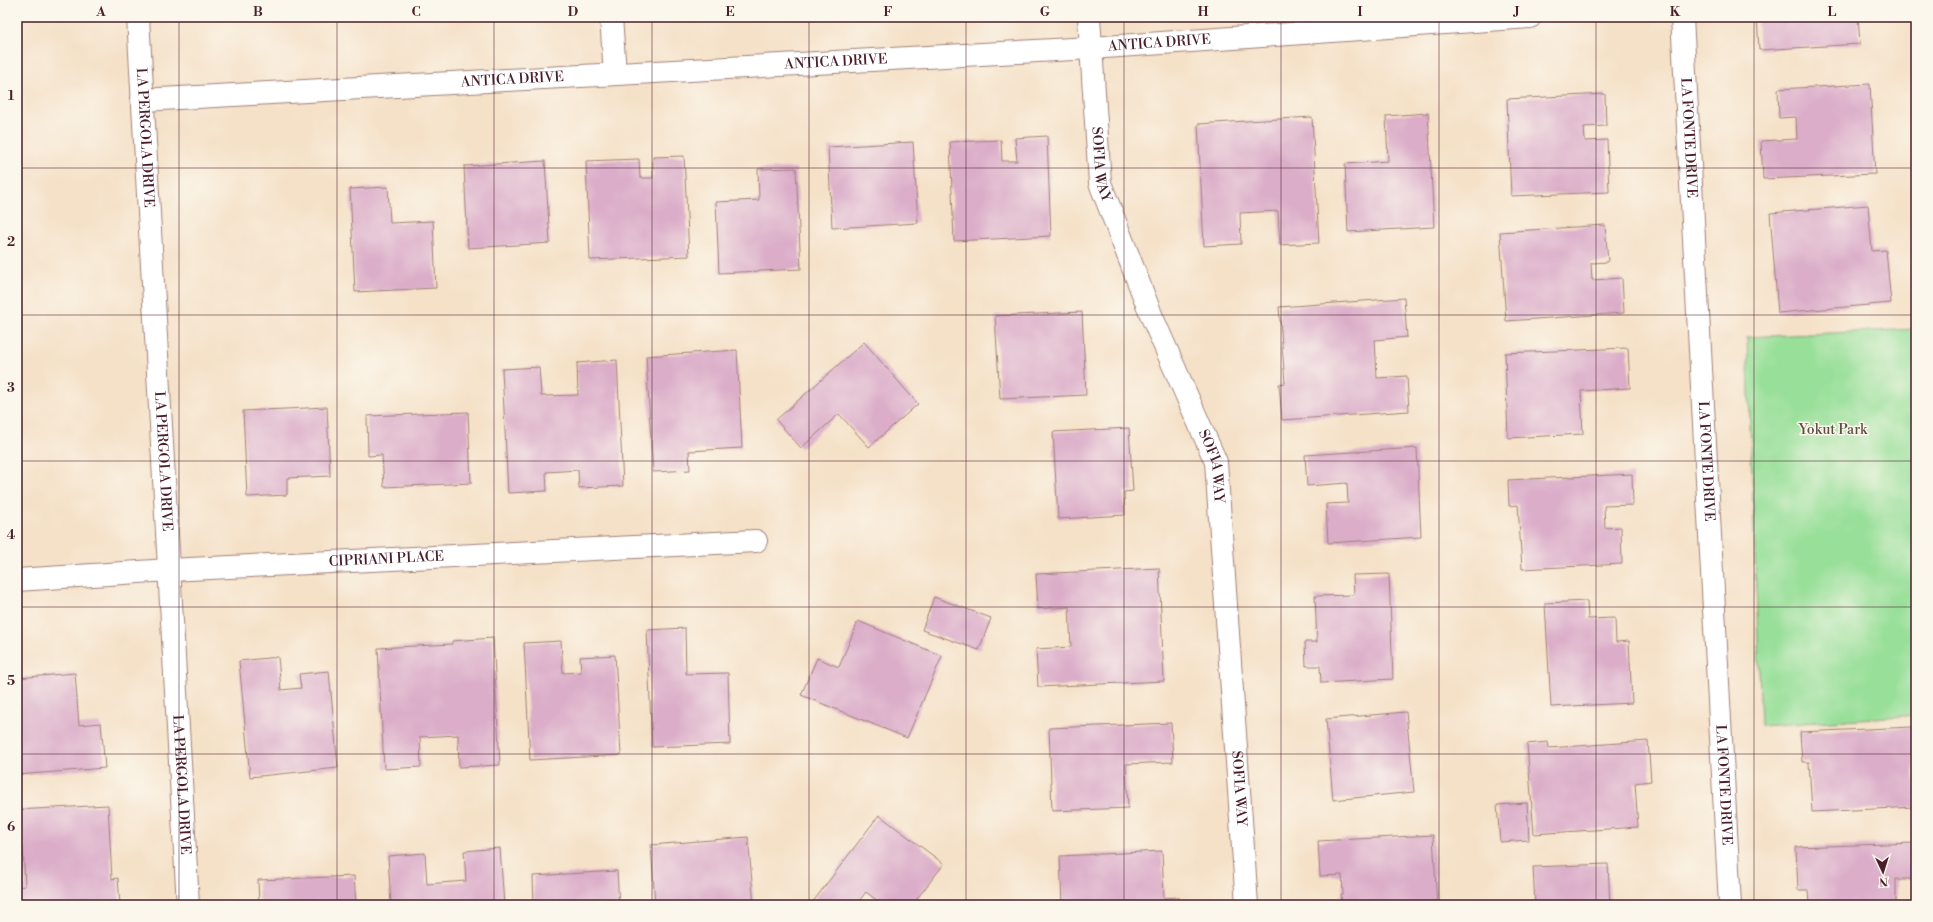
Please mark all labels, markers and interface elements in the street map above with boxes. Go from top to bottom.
text: A [95,4,106,20]
text: B [253,4,263,20]
text: C [411,4,421,20]
text: D [568,4,578,20]
text: E [725,4,735,20]
text: F [883,4,893,20]
text: G [1040,4,1051,20]
text: H [1198,4,1209,20]
text: I [1357,4,1363,20]
text: J [1512,4,1520,20]
text: K [1670,4,1681,20]
text: L [1828,4,1837,20]
street label: ANTICA DRIVE [1106,31,1212,56]
street label: ANTICA DRIVE [783,50,888,74]
street label: LA PERGOLA DRIVE [132,67,158,208]
street label: ANTICA DRIVE [459,68,565,92]
street label: LA FONTE DRIVE [1676,77,1701,199]
text: 1 [8,88,15,104]
street label: SOFIA WAY [1087,126,1116,205]
text: 2 [7,234,15,250]
text: 3 [7,380,15,396]
street label: LA PERGOLA DRIVE [150,391,176,532]
street label: LA FONTE DRIVE [1694,401,1718,522]
park label: Yokut Park [1798,421,1868,439]
street label: SOFIA WAY [1194,427,1228,505]
text: 4 [7,527,16,543]
street label: CIPRIANI PLACE [328,547,444,571]
text: 5 [7,673,15,689]
street label: LA PERGOLA DRIVE [168,714,194,855]
street label: LA FONTE DRIVE [1711,724,1736,846]
street label: SOFIA WAY [1227,750,1251,828]
text: 6 [7,819,15,835]
north arrow [1863,852,1903,892]
text: N [1879,874,1888,888]

